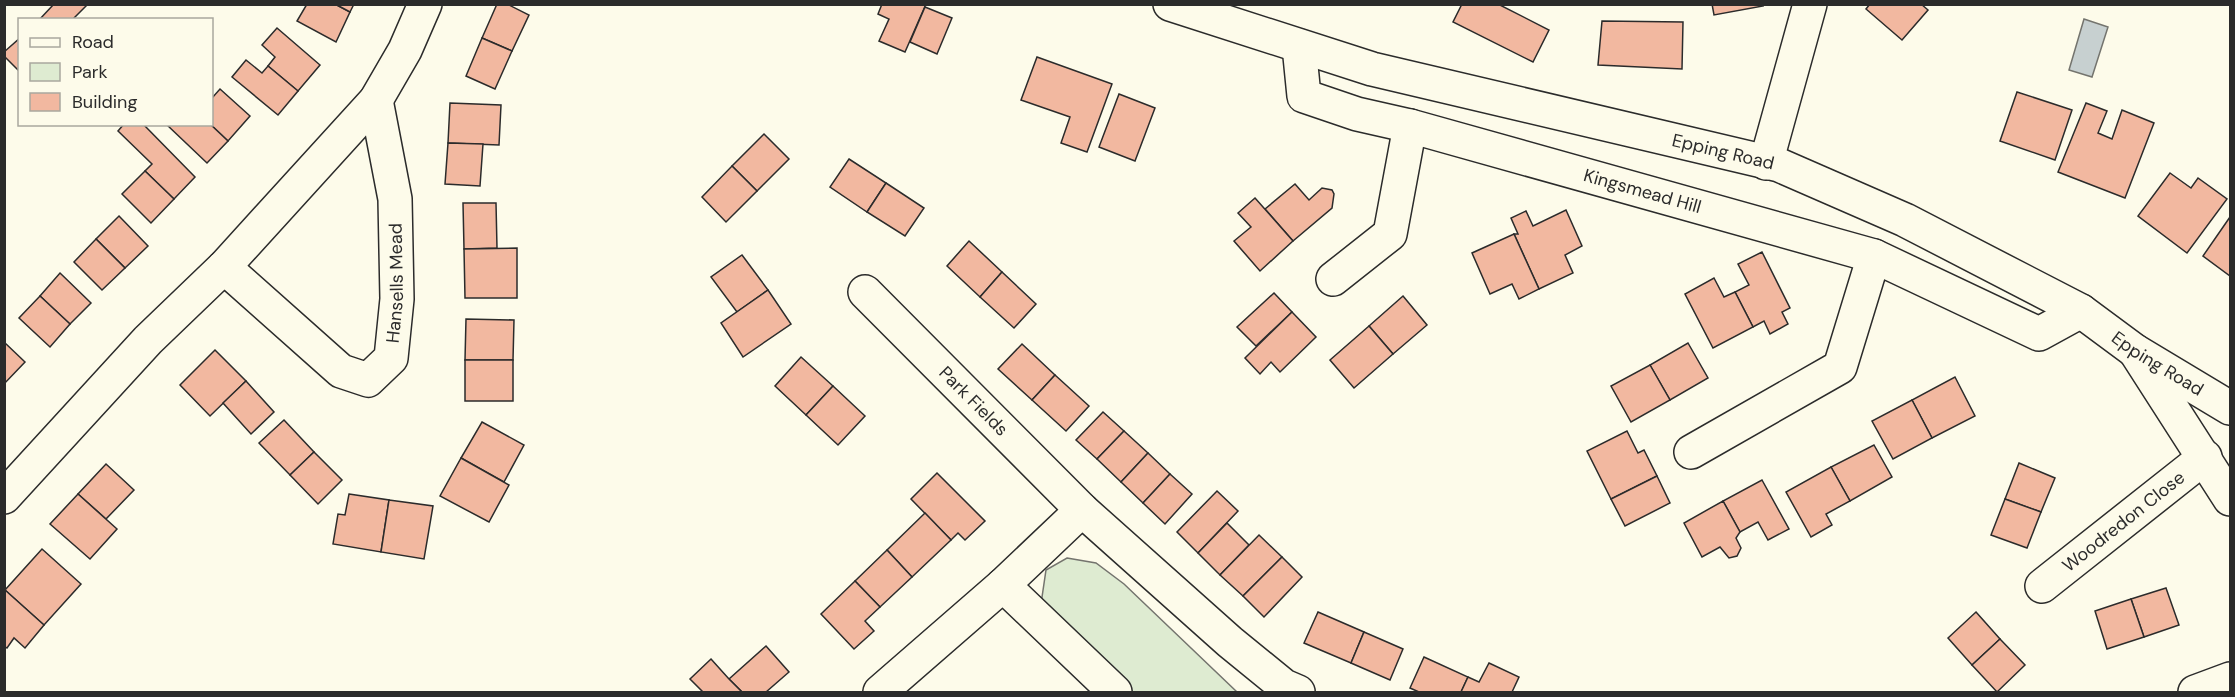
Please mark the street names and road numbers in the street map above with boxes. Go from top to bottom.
street label: Epping Road [1670,128,1777,175]
street label: Kingsmead Hill [1581,163,1704,219]
street label: Hansells Mead [381,223,409,344]
street label: Epping Road [2107,326,2208,401]
street label: Park Fields [934,361,1014,441]
street label: Woodredon Close [2057,466,2190,577]

